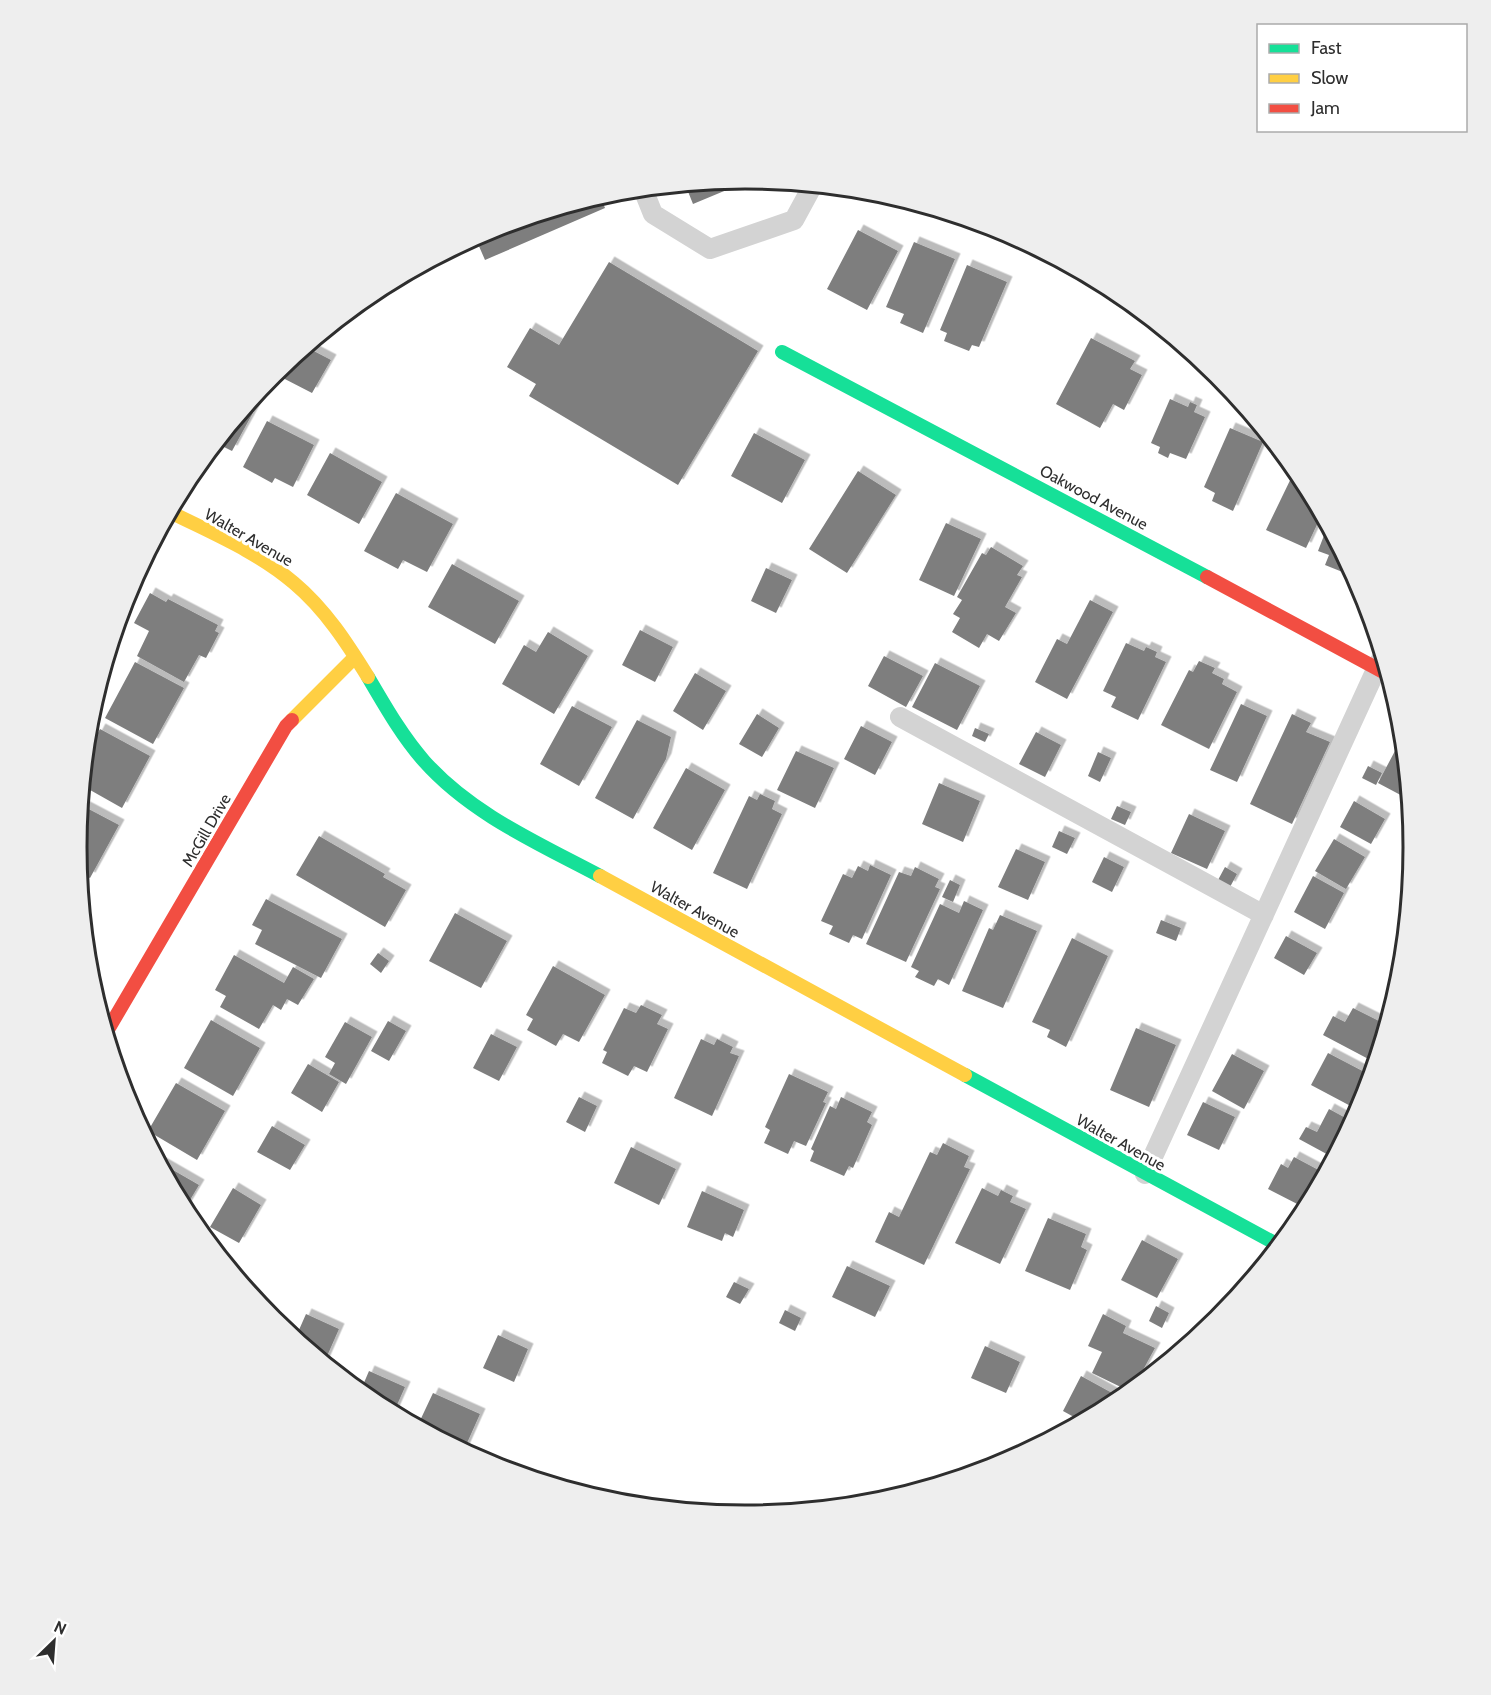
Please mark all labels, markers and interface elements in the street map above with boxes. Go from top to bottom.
legend [1257,24,1467,132]
text: Fast [1311,37,1342,59]
text: Slow [1311,67,1348,89]
text: Jam [1310,97,1340,119]
street label: Oakwood Avenue [1037,461,1151,534]
street label: Walter Avenue [201,505,296,570]
street label: McGill Drive [178,790,235,870]
street label: Walter Avenue [647,877,743,942]
street label: Walter Avenue [1073,1110,1169,1175]
north arrow [24,1611,84,1671]
text: N [51,1617,69,1639]

